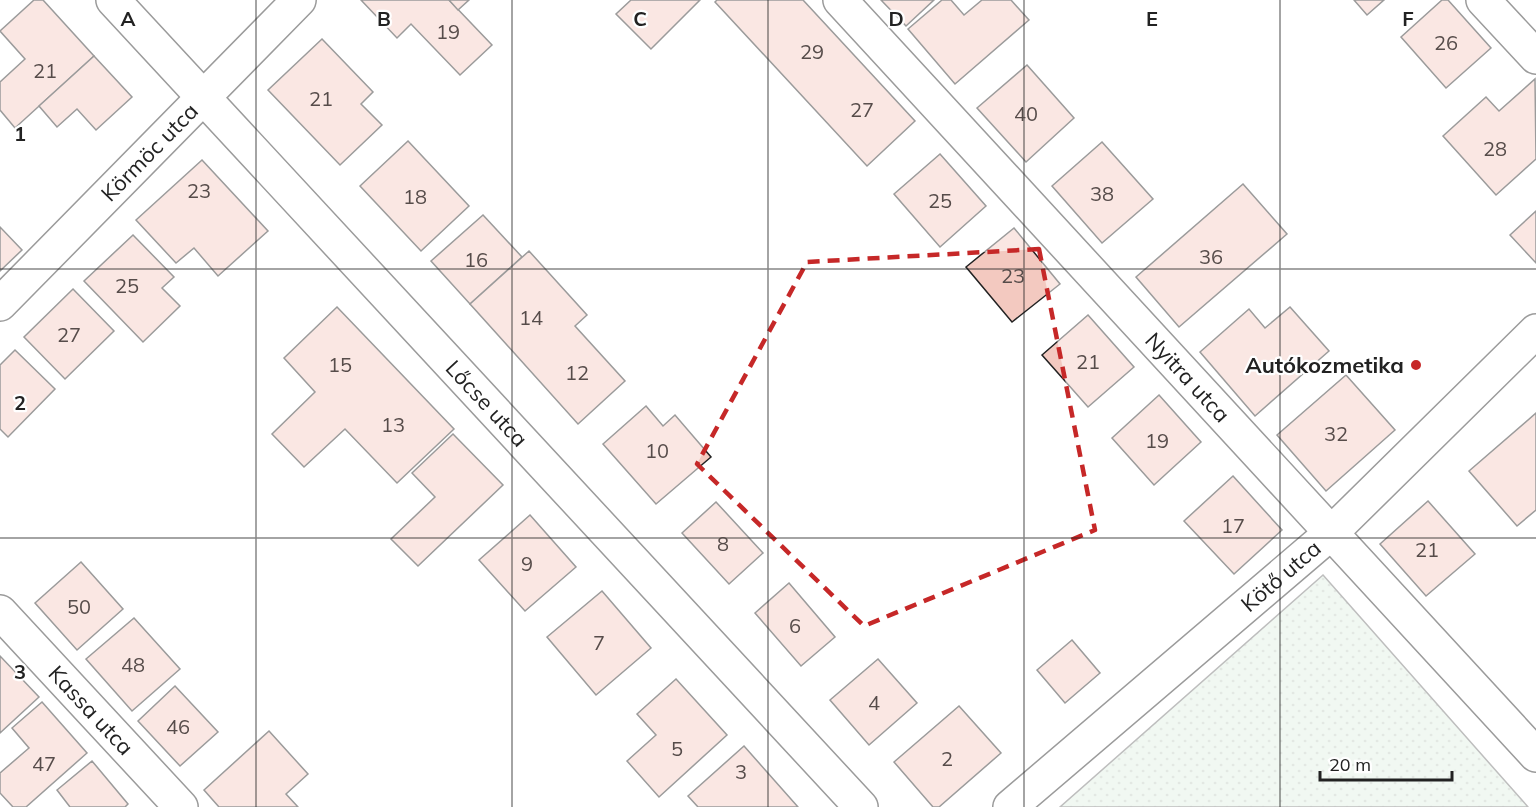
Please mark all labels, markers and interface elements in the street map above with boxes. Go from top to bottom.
text: A [121,6,136,31]
text: B [377,6,391,31]
text: C [633,6,647,31]
text: D [888,6,904,31]
text: E [1146,6,1158,31]
text: F [1402,6,1414,31]
house number: 19 [436,19,460,44]
house number: 26 [1434,30,1458,55]
house number: 29 [800,39,824,64]
house number: 21 [33,58,57,83]
house number: 21 [309,86,333,111]
street label: Körmöc utca [95,97,204,207]
house number: 27 [850,97,874,122]
house number: 40 [1014,101,1038,126]
text: 1 [14,121,26,146]
house number: 28 [1483,136,1507,161]
house number: 23 [187,178,211,203]
house number: 38 [1090,181,1114,206]
house number: 18 [403,184,427,209]
house number: 25 [928,188,952,213]
house number: 36 [1199,244,1223,269]
house number: 16 [464,247,488,272]
house number: 23 [1001,263,1025,288]
house number: 25 [115,273,139,298]
house number: 14 [519,305,543,330]
house number: 27 [57,322,81,347]
street label: Nyitra utca [1139,326,1236,428]
house number: 21 [1076,349,1100,374]
place label: Autókozmetika [1245,351,1404,379]
house number: 15 [328,352,352,377]
street label: Lőcse utca [440,354,534,453]
marker: Autókozmetika [1409,358,1423,372]
house number: 12 [565,360,589,385]
text: 2 [14,390,26,415]
house number: 13 [381,412,405,437]
house number: 32 [1324,421,1348,446]
house number: 19 [1145,428,1169,453]
house number: 10 [645,438,669,463]
house number: 17 [1221,513,1245,538]
house number: 8 [717,531,729,556]
street label: Kötő utca [1235,534,1327,618]
house number: 21 [1415,537,1439,562]
house number: 9 [521,551,533,576]
house number: 50 [67,594,91,619]
house number: 6 [789,613,801,638]
house number: 7 [593,630,605,655]
house number: 48 [121,652,145,677]
text: 3 [14,659,26,684]
street label: Kassa utca [43,660,140,761]
house number: 4 [868,690,880,715]
house number: 46 [166,714,190,739]
house number: 5 [671,736,683,761]
scale bar [1320,744,1452,782]
house number: 2 [941,746,953,771]
house number: 47 [32,751,56,776]
text: 20 m [1329,753,1371,776]
house number: 3 [735,759,747,784]

